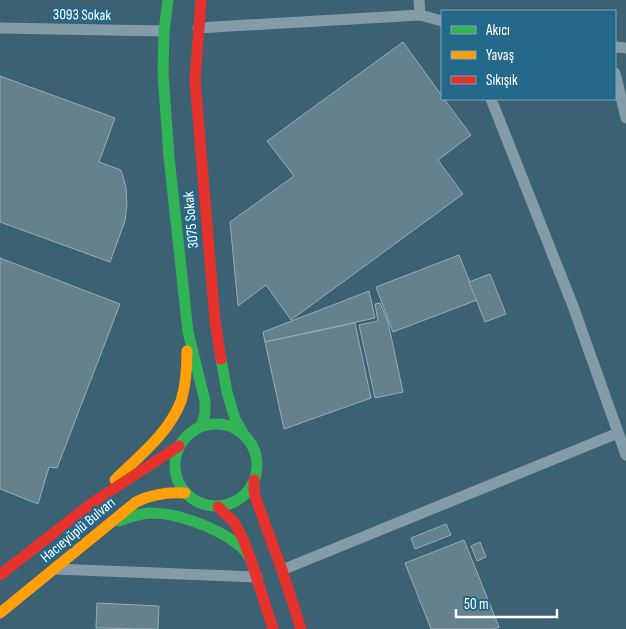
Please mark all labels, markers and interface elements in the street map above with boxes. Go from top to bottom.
street label: 3093 Sokak [53,5,112,25]
legend [441,10,616,100]
text: Akıcı [485,21,510,40]
text: Yavaş [486,46,514,65]
text: Sıkışık [486,71,518,90]
street label: 3075 Sokak [179,190,203,249]
street label: Hacıeyüplü Bulvarı [37,493,119,567]
scale bar [456,586,557,618]
text: 50 m [464,595,489,614]

